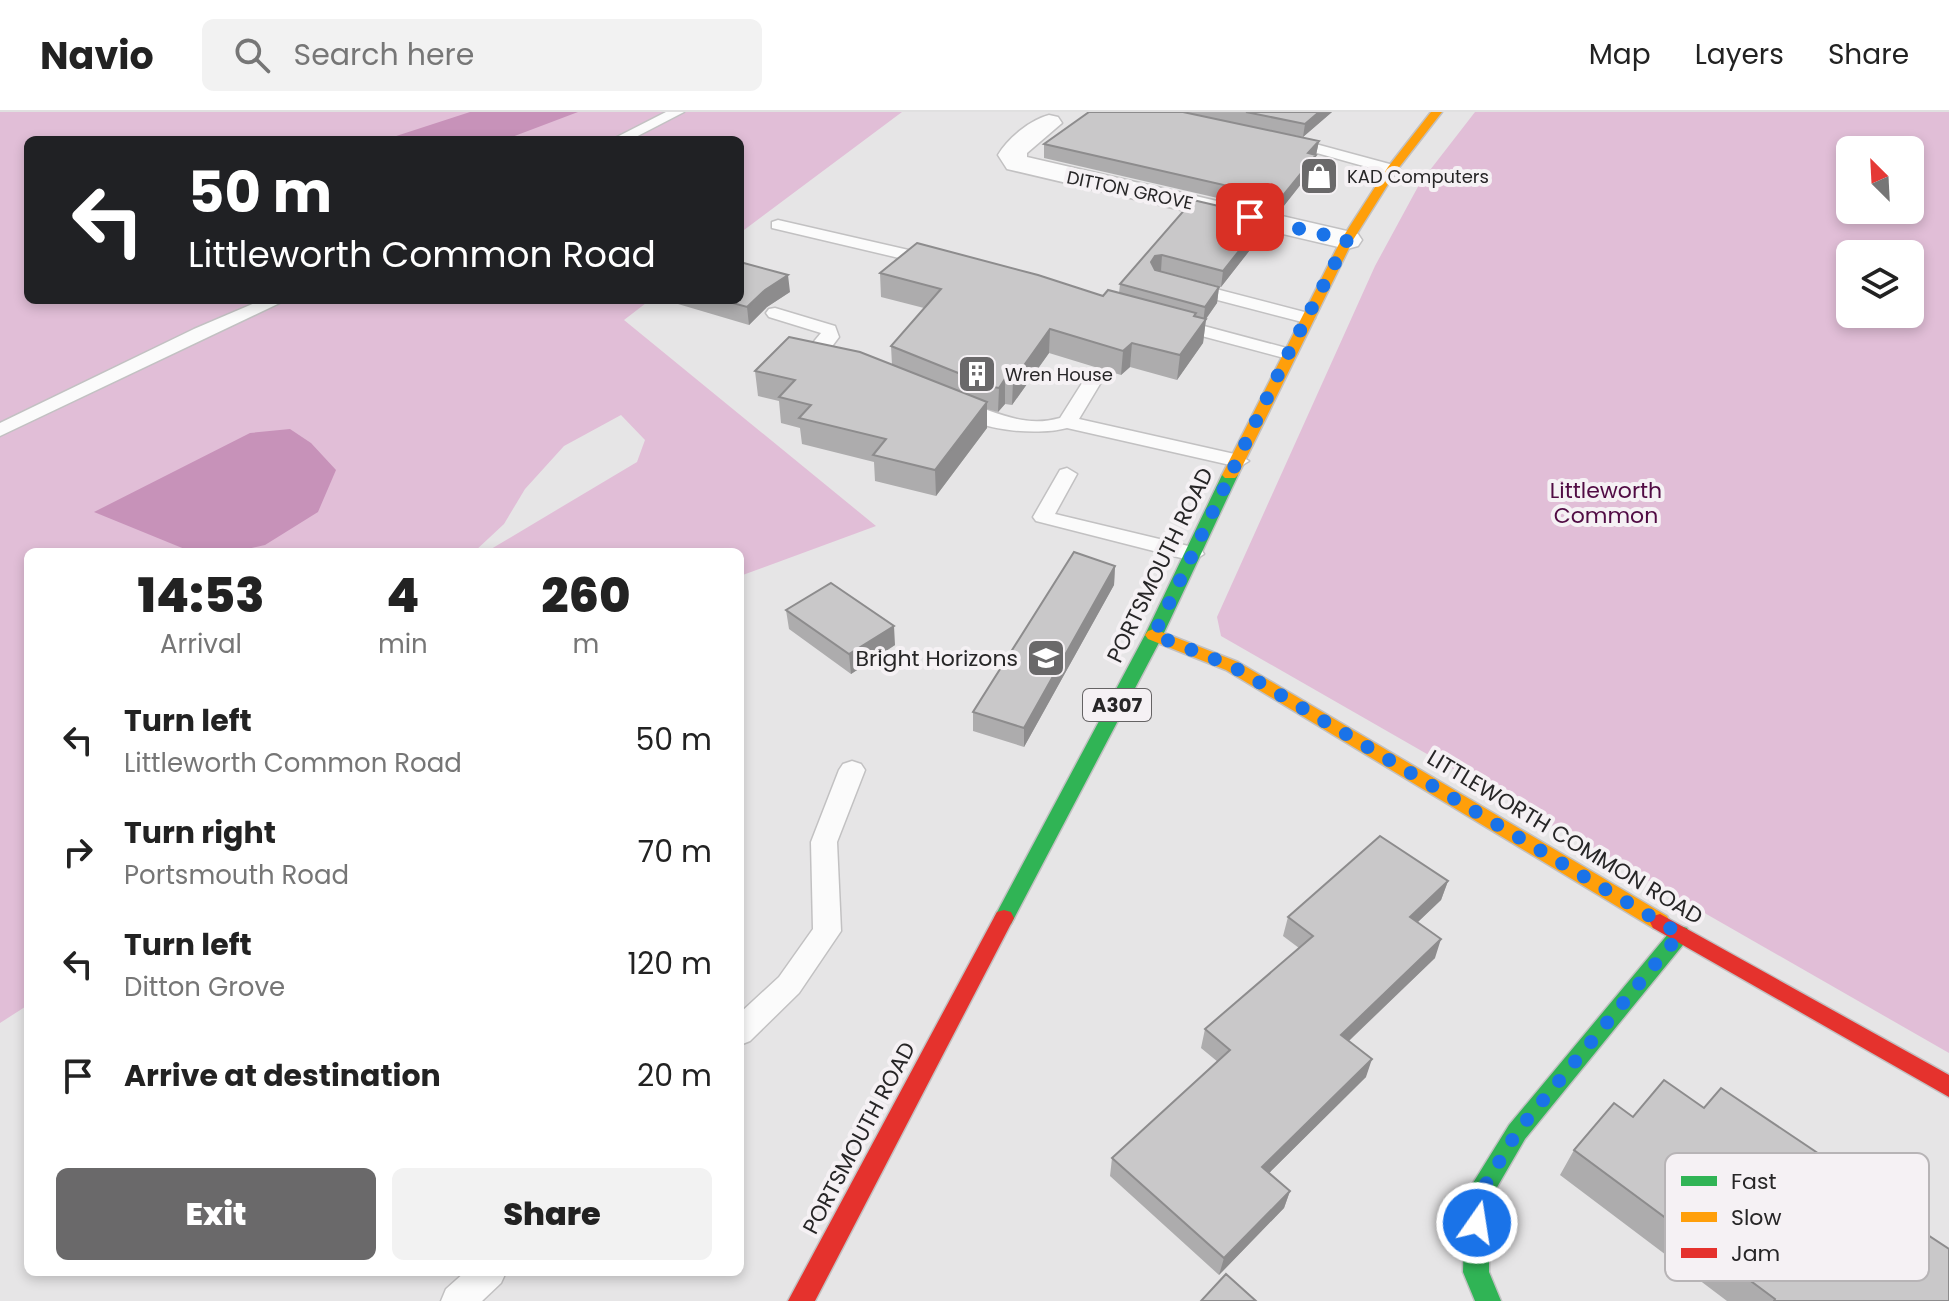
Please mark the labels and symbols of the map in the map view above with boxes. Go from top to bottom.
north arrow [1836,136,1924,224]
shop icon: KAD Computers [1298,155,1340,197]
street label: DITTON GROVE [1064,164,1196,216]
place label: KAD Computers [1347,164,1489,189]
pin [1216,183,1284,251]
building icon: Wren House [956,353,998,395]
place label: Wren House [1005,362,1113,387]
street label: PORTSMOUTH ROAD [1099,462,1221,668]
park label: Littleworth Common [1550,475,1662,531]
school or university icon: Bright Horizons [1025,637,1067,679]
place label: Bright Horizons [855,643,1018,674]
road number: A307 [1083,689,1151,721]
street label: LITTLEWORTH COMMON ROAD [1421,742,1709,932]
street label: PORTSMOUTH ROAD [795,1037,923,1239]
legend [1665,1153,1929,1281]
text: Fast [1731,1166,1776,1197]
position arrow [1435,1181,1519,1265]
text: Slow [1731,1202,1781,1233]
text: Jam [1731,1238,1780,1269]

